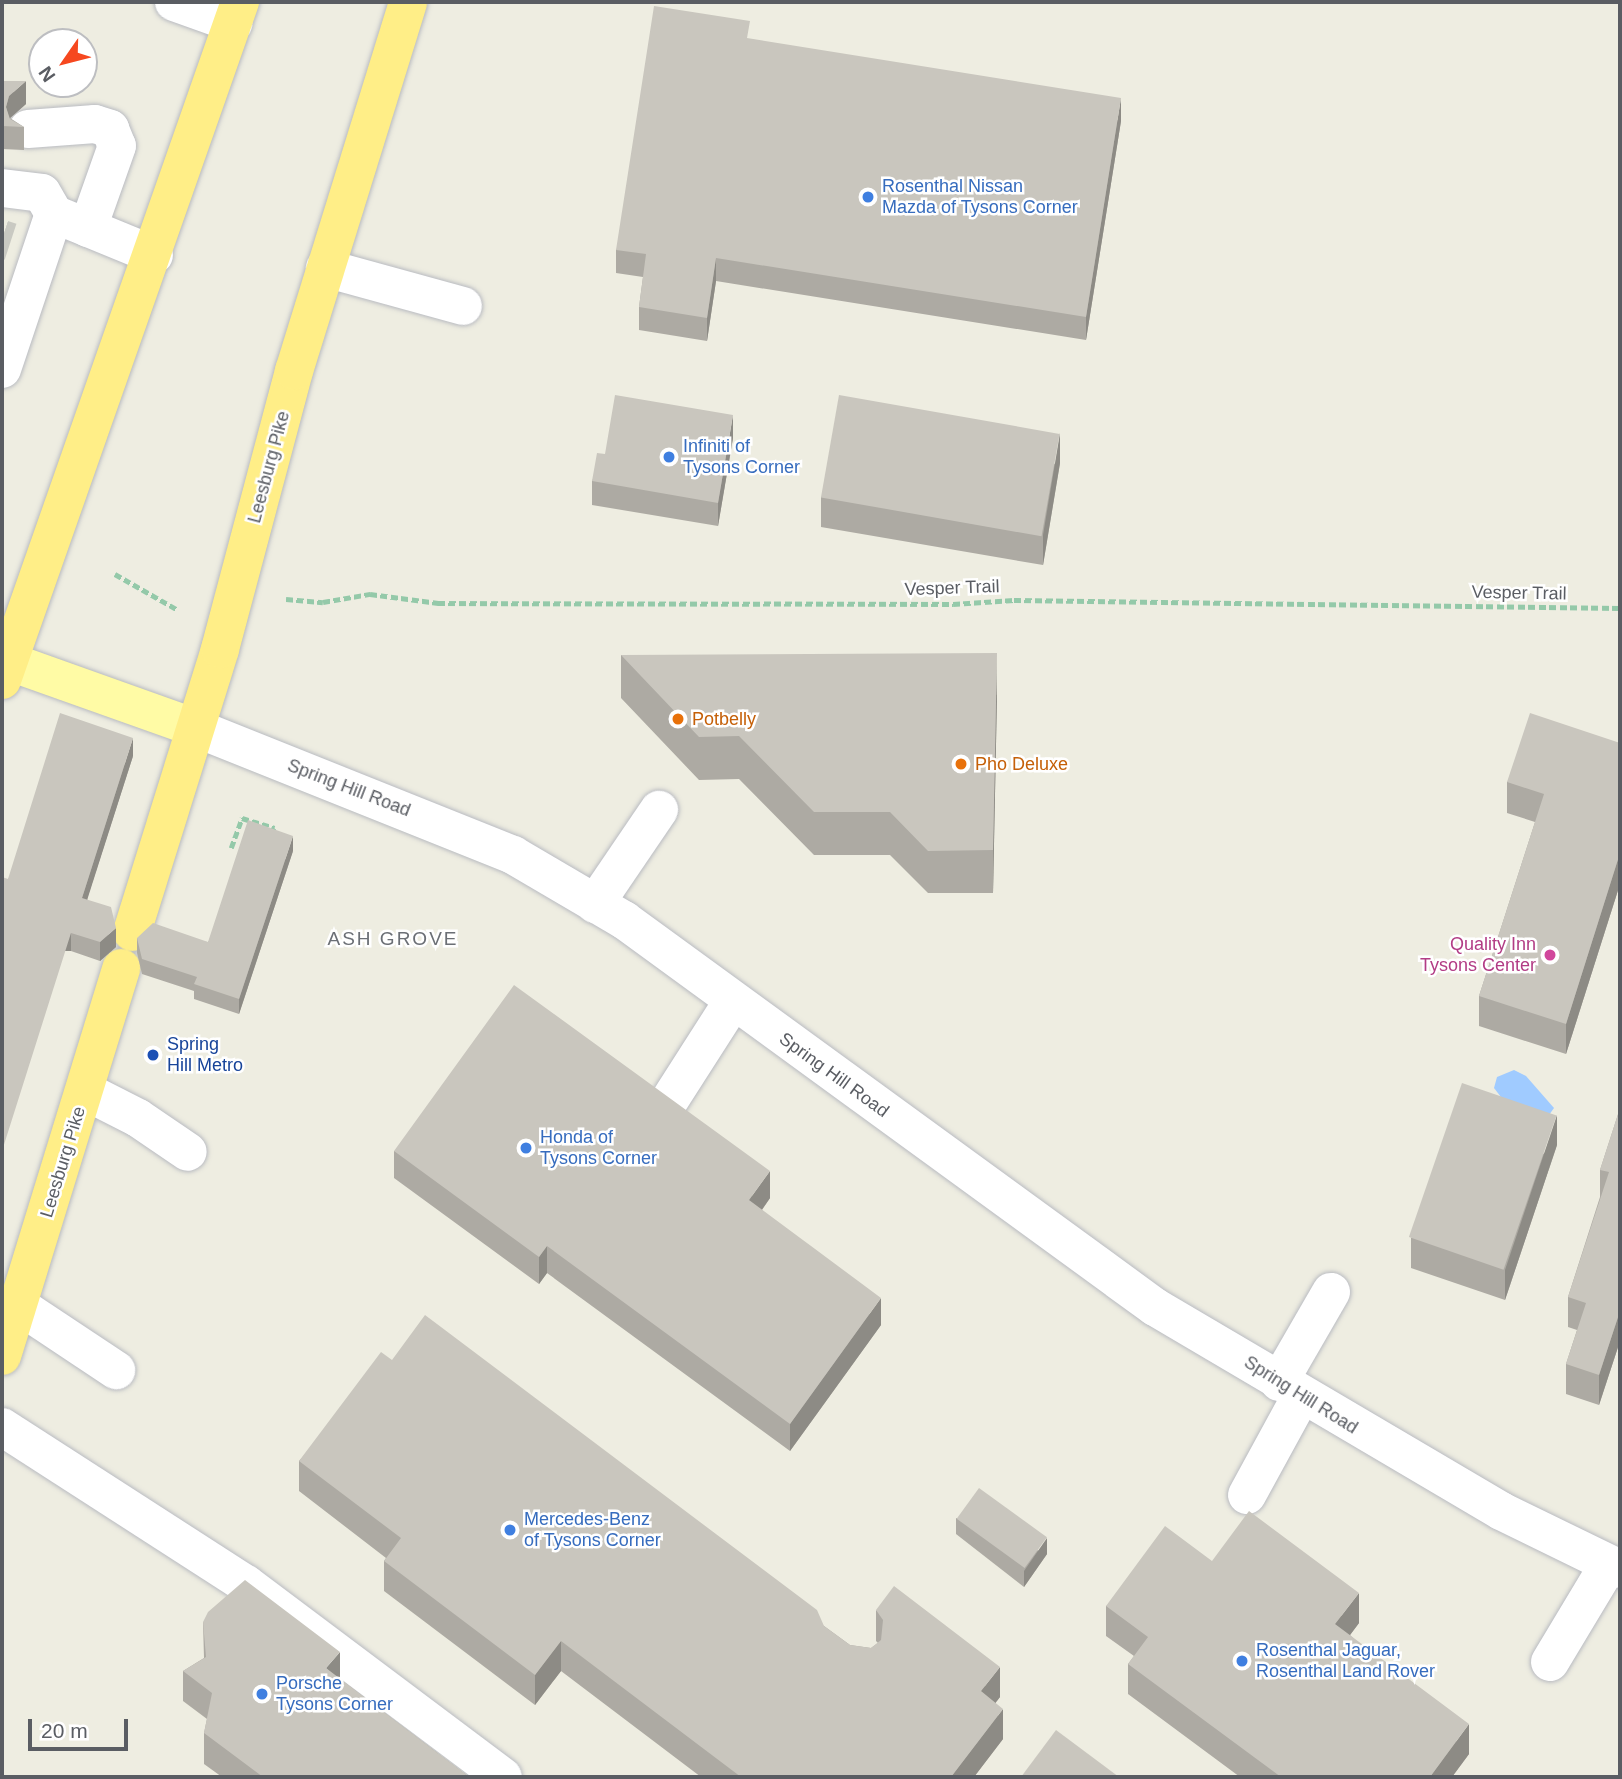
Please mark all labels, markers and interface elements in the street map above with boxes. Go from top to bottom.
north arrow [28,28,98,98]
text: N [34,63,60,86]
place label: Rosenthal Nissan Mazda of Tysons Corner [882,176,1078,218]
marker: Rosenthal Nissan Mazda of Tysons Corner [860,189,876,205]
street label: Leesburg Pike [244,409,294,525]
place label: Infiniti of Tysons Corner [683,436,800,478]
marker: Infiniti of Tysons Corner [661,449,677,465]
street label: Vesper Trail [904,576,1000,600]
street label: Vesper Trail [1471,581,1567,605]
place label: Potbelly [692,708,756,730]
marker: Potbelly [670,711,686,727]
place label: Pho Deluxe [975,753,1068,775]
street label: Spring Hill Road [284,755,414,821]
marker: Pho Deluxe [953,756,969,772]
district label: ASH GROVE [329,928,457,950]
place label: Quality Inn Tysons Center [1420,934,1536,976]
marker: Quality Inn Tysons Center [1542,947,1558,963]
street label: Spring Hill Road [775,1028,893,1122]
place label: Spring Hill Metro [167,1034,243,1076]
marker: Spring Hill Metro [145,1047,161,1063]
street label: Leesburg Pike [36,1104,90,1220]
place label: Honda of Tysons Corner [540,1127,657,1170]
marker: Honda of Tysons Corner [518,1140,534,1156]
street label: Spring Hill Road [1240,1351,1362,1439]
place label: Mercedes-Benz of Tysons Corner [524,1509,661,1552]
marker: Mercedes-Benz of Tysons Corner [502,1522,518,1538]
place label: Rosenthal Jaguar, Rosenthal Land Rover [1256,1640,1435,1682]
marker: Rosenthal Jaguar, Rosenthal Land Rover [1234,1653,1250,1669]
place label: Porsche Tysons Corner [276,1673,393,1716]
marker: Porsche Tysons Corner [254,1686,270,1702]
scale bar [32,1706,131,1750]
text: 20 m [41,1719,88,1742]

